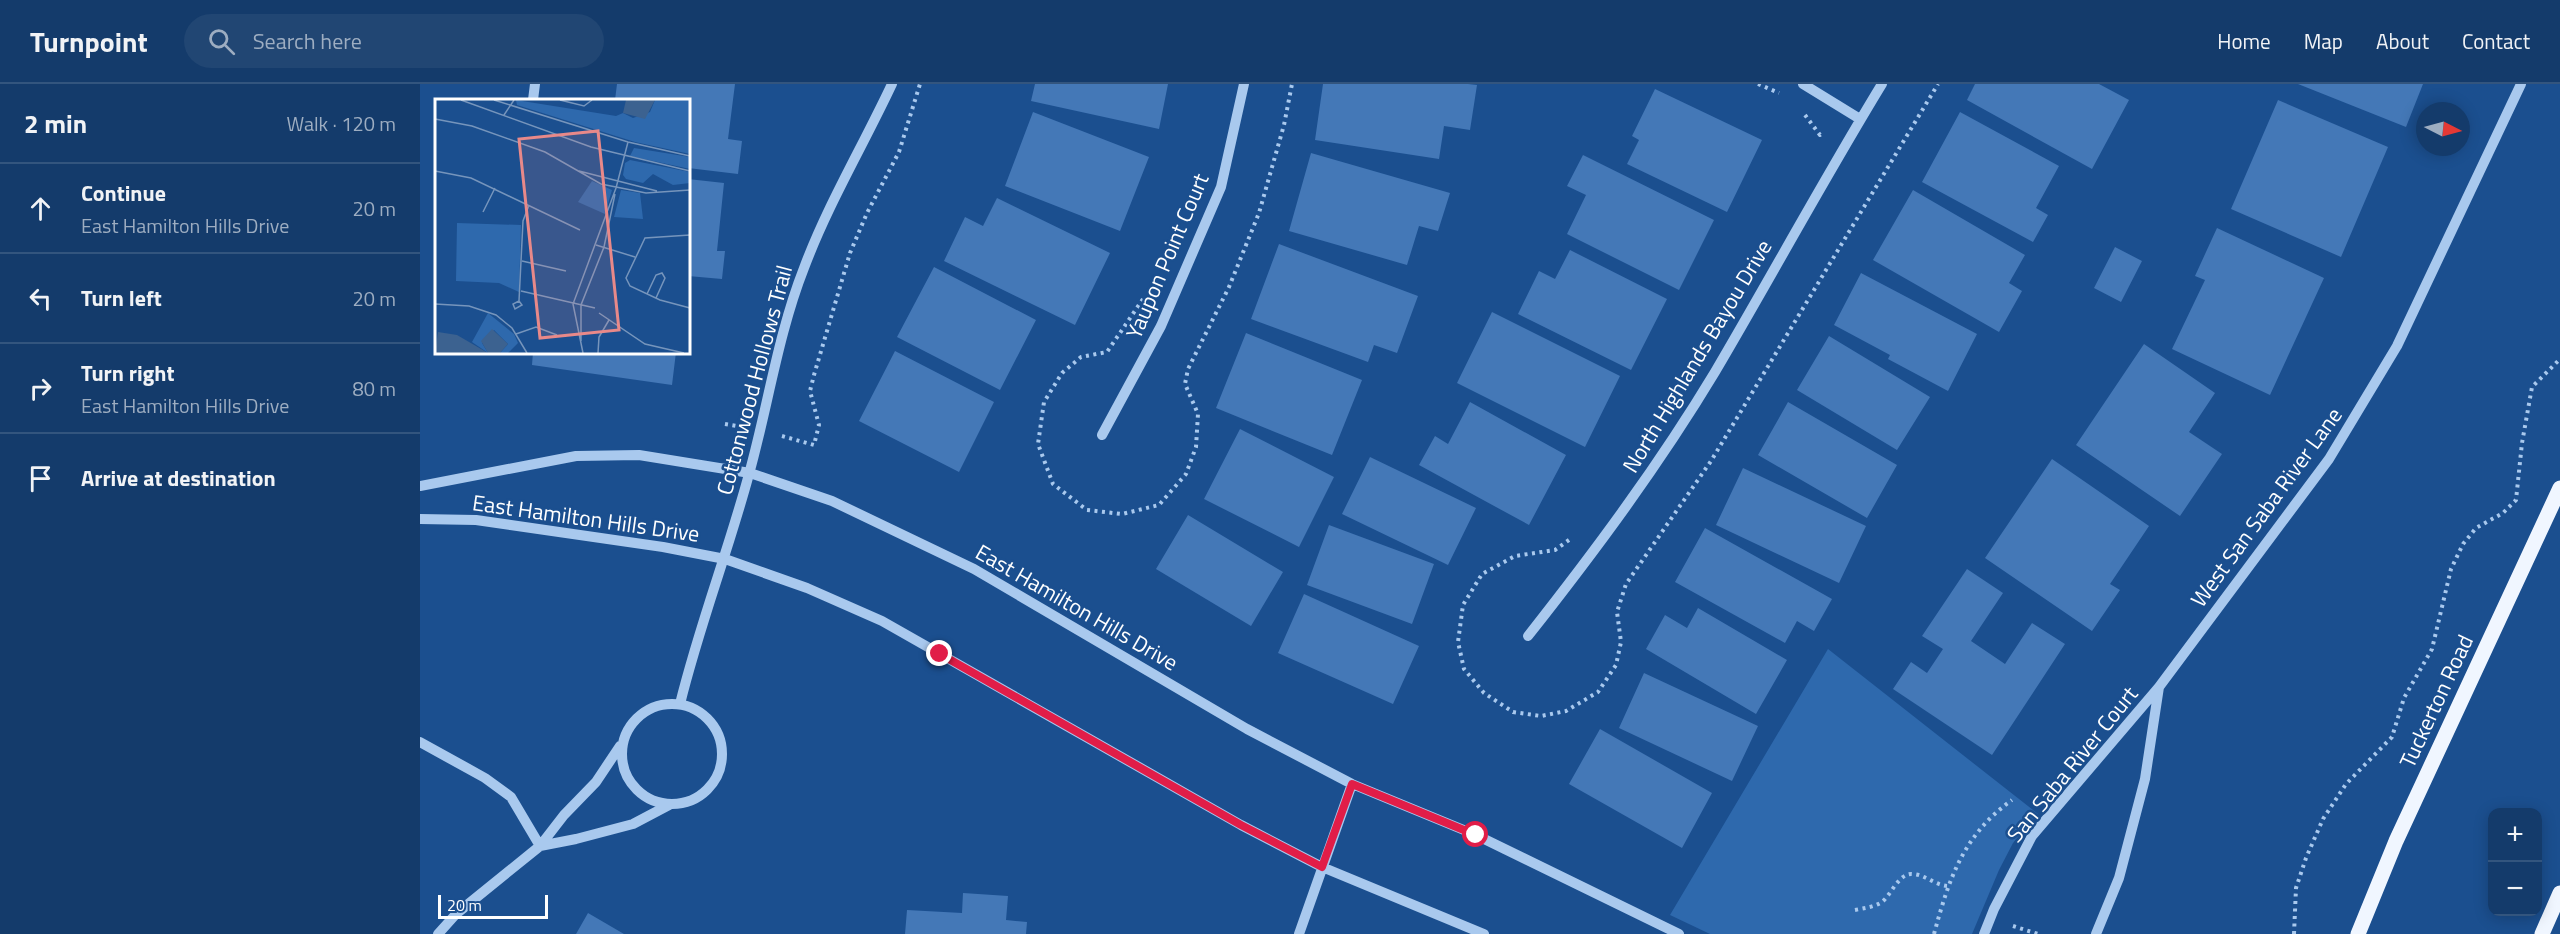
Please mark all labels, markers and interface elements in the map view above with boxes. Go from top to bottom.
search box [184,14,604,68]
text: Turnpoint [30,20,148,63]
text: Search here [253,24,362,58]
icon: search [205,25,238,58]
text: Home [2217,25,2271,57]
text: Map [2304,25,2343,57]
text: About [2376,25,2429,57]
text: Contact [2462,25,2530,57]
inset map [435,99,690,354]
north arrow [2416,102,2470,156]
text: 2 min [24,104,87,143]
text: Walk · 120 m [287,108,396,139]
street label: Yaupon Point Court [1117,168,1217,344]
text: Continue [81,176,166,210]
icon: ahead [24,192,57,225]
text: 20 m [352,193,396,224]
text: East Hamilton Hills Drive [81,210,289,241]
street label: North Highlands Bayou Drive [1614,233,1780,479]
street label: Cottonwood Hollows Trail [707,261,801,499]
text: Turn left [81,281,162,315]
icon: left [24,282,57,315]
text: 20 m [352,283,396,314]
text: Turn right [81,356,175,390]
icon: right [24,372,57,405]
text: 80 m [352,373,396,404]
text: East Hamilton Hills Drive [81,390,289,421]
street label: West San Saba River Lane [2182,400,2350,614]
text: Arrive at destination [81,461,276,495]
icon: arrive [24,462,57,495]
street label: East Hamilton Hills Drive [470,485,702,551]
street label: East Hamilton Hills Drive [969,535,1185,679]
street label: Tuckerton Road [2390,629,2482,773]
route end [926,640,952,666]
street label: San Saba River Court [1998,678,2146,850]
map controls [2488,808,2542,916]
button: + [2488,808,2542,862]
route start [1462,821,1488,847]
button: − [2488,862,2542,916]
scale bar [438,892,548,920]
text: 20 m [447,893,482,917]

